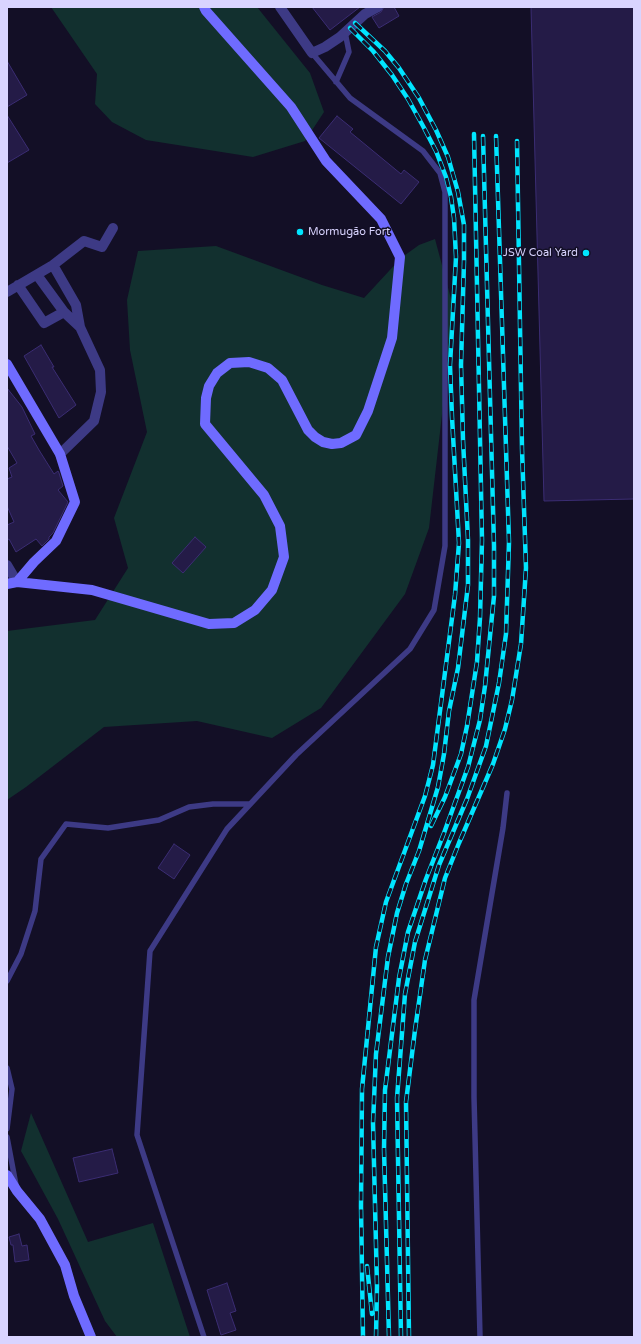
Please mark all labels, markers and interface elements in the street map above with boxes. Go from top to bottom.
place label: Mormugão Fort [308,225,390,239]
marker: Mormugão Fort [295,227,305,237]
place label: JSW Coal Yard [503,246,578,260]
marker: JSW Coal Yard [581,248,591,258]

